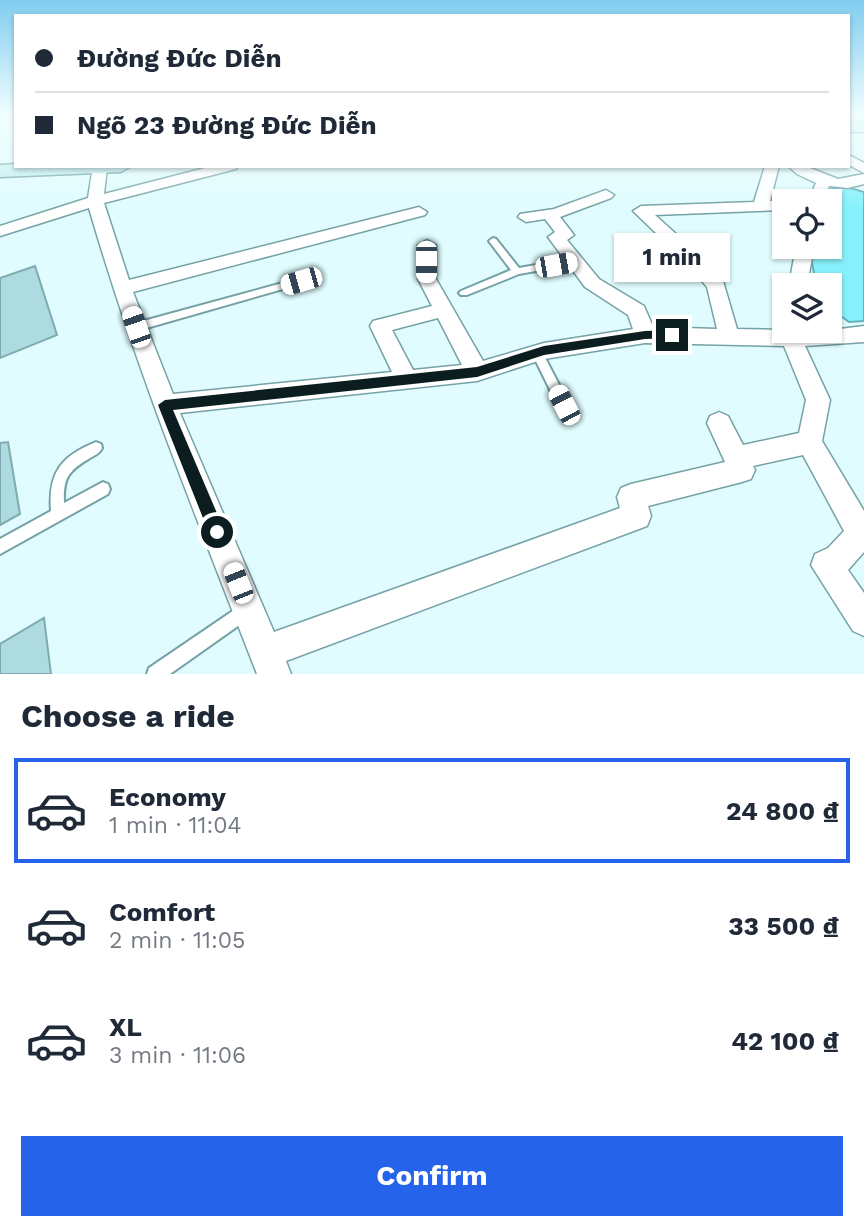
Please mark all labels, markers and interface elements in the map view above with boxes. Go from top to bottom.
text: Đường Đức Diễn [77,43,282,73]
text: Ngõ 23 Đường Đức Diễn [77,110,377,140]
map controls [772,189,842,343]
button: locate [772,189,842,259]
callout: 1 min [614,233,730,282]
car [416,241,437,283]
text: 1 min [642,244,702,271]
car [534,251,579,279]
car [278,265,325,297]
button: layers [772,273,842,343]
car [120,304,153,350]
route end [656,319,688,351]
car [545,382,584,428]
route start [201,516,233,548]
car [221,560,256,606]
text: Choose a ride [21,697,235,735]
icon: car [25,779,88,842]
text: Economy [109,782,226,812]
text: 24 800 ₫ [726,796,839,826]
text: 1 min · 11:04 [109,812,242,839]
icon: car [25,894,88,957]
text: Comfort [109,897,215,927]
text: 33 500 ₫ [728,911,839,941]
text: 2 min · 11:05 [109,927,245,954]
icon: car [25,1009,88,1072]
text: XL [109,1012,142,1042]
text: 42 100 ₫ [731,1026,839,1056]
text: 3 min · 11:06 [109,1042,246,1069]
button: Confirm [21,1136,843,1216]

